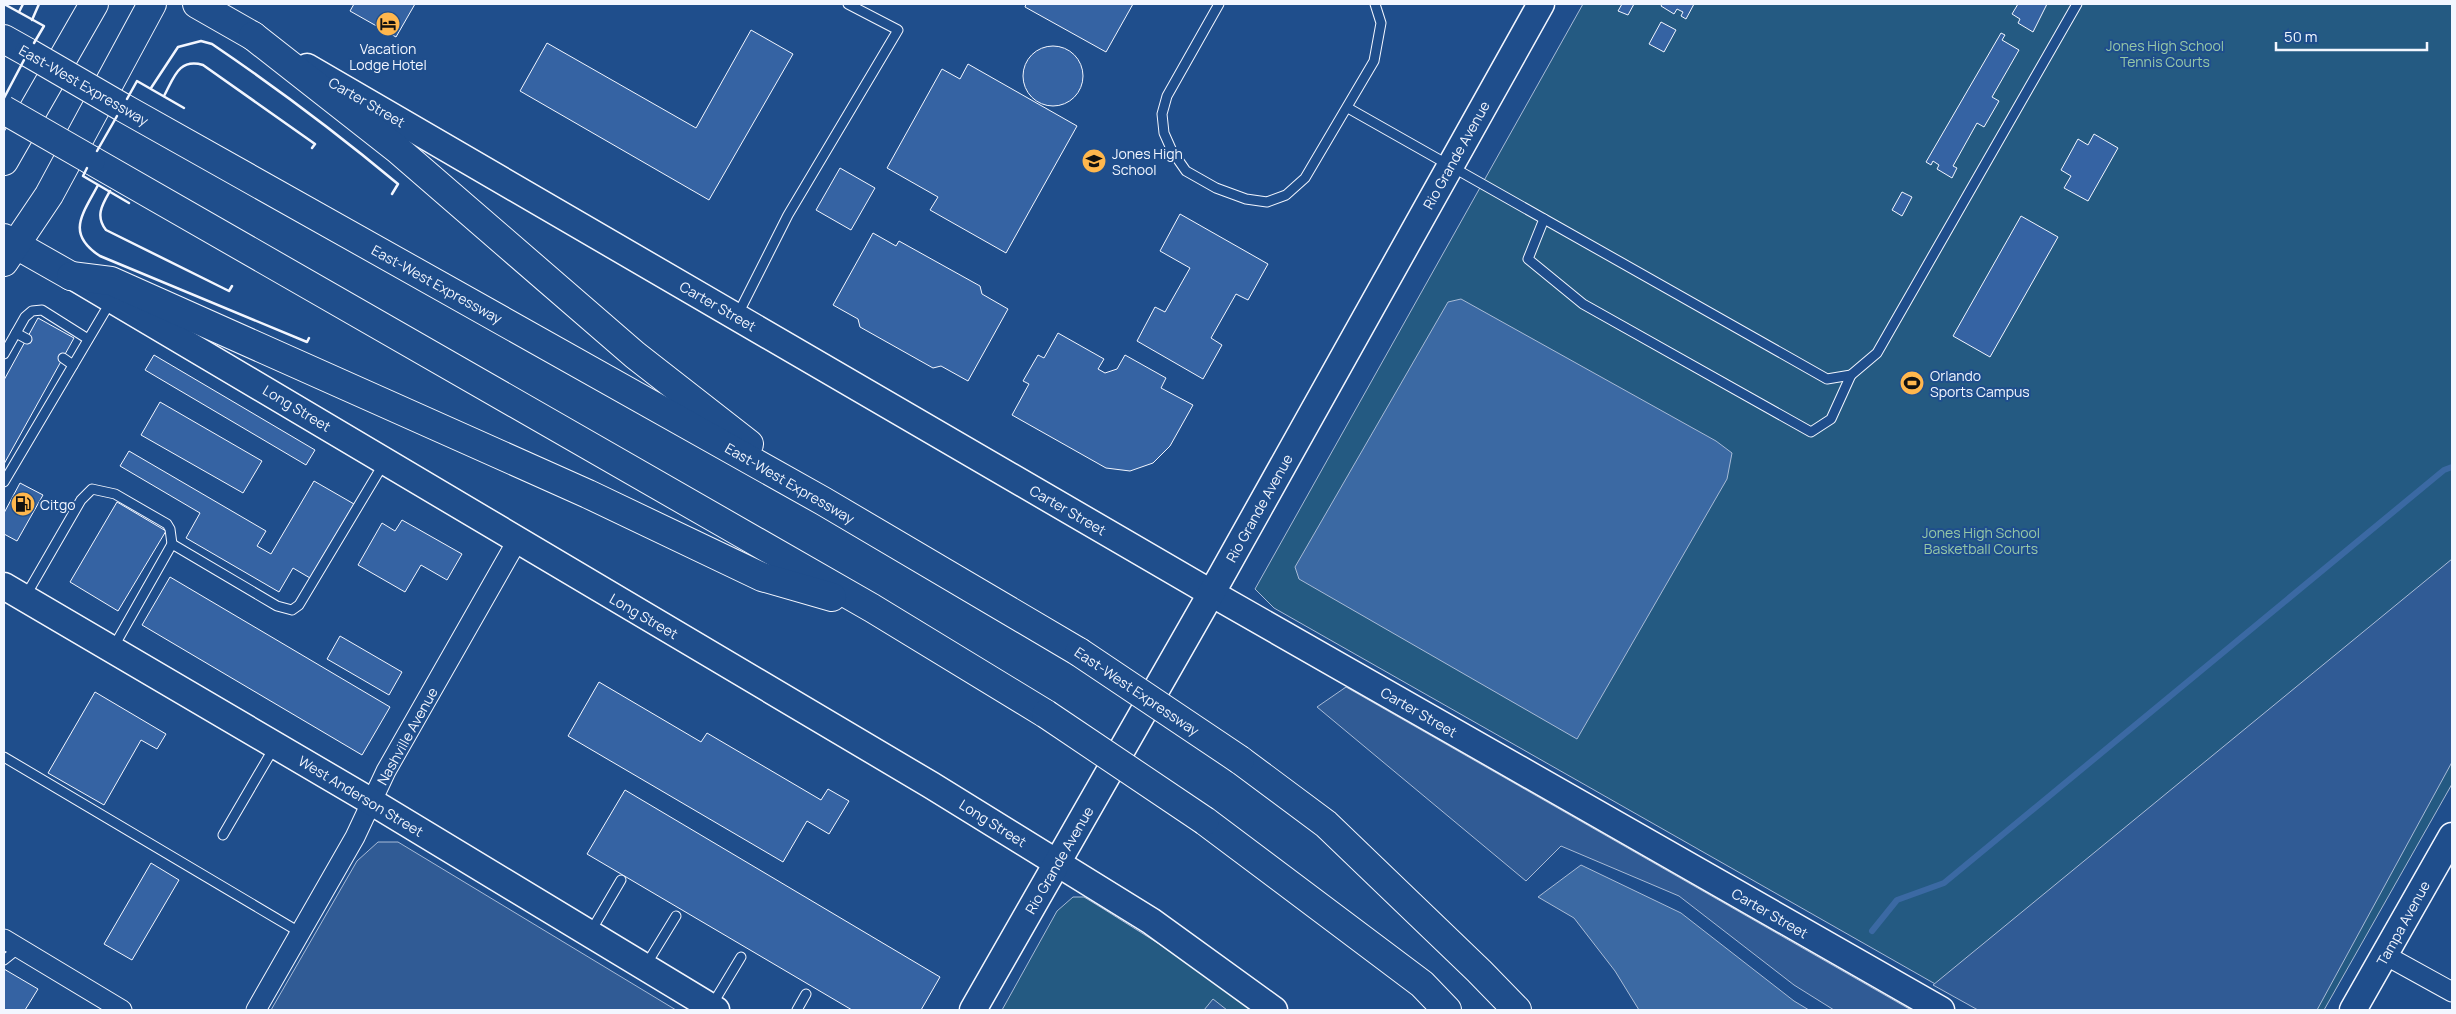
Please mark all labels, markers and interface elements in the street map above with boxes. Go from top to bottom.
hotel icon: Vacation Lodge Hotel [375,11,401,37]
scale bar [2276,20,2427,52]
text: 50 m [2284,26,2318,47]
park label: Jones High School Tennis Courts [2106,36,2224,71]
place label: Vacation Lodge Hotel [349,39,427,74]
street label: East-West Expressway [16,40,153,130]
street label: Carter Street [325,72,409,132]
street label: Rio Grande Avenue [1418,97,1494,213]
place label: Jones High School [1112,144,1183,179]
school or university icon: Jones High School [1081,148,1107,174]
street label: East-West Expressway [368,240,506,328]
street label: Carter Street [676,276,760,336]
place label: Orlando Sports Campus [1930,366,2030,401]
sports icon: Orlando Sports Campus [1899,370,1925,396]
street label: Long Street [260,380,335,436]
street label: East-West Expressway [722,438,859,528]
street label: Rio Grande Avenue [1221,450,1297,566]
street label: Carter Street [1026,480,1110,540]
fuel station icon: Citgo [10,491,36,517]
place label: Citgo [40,495,75,514]
park label: Jones High School Basketball Courts [1922,523,2040,558]
street label: Long Street [606,589,682,643]
street label: East-West Expressway [1071,642,1203,740]
street label: Carter Street [1377,682,1461,742]
street label: Nashville Avenue [372,684,442,788]
street label: West Anderson Street [295,751,427,841]
street label: Long Street [956,795,1031,851]
street label: Rio Grande Avenue [1021,803,1097,917]
street label: Tampa Avenue [2372,877,2434,969]
street label: Carter Street [1728,883,1812,943]

